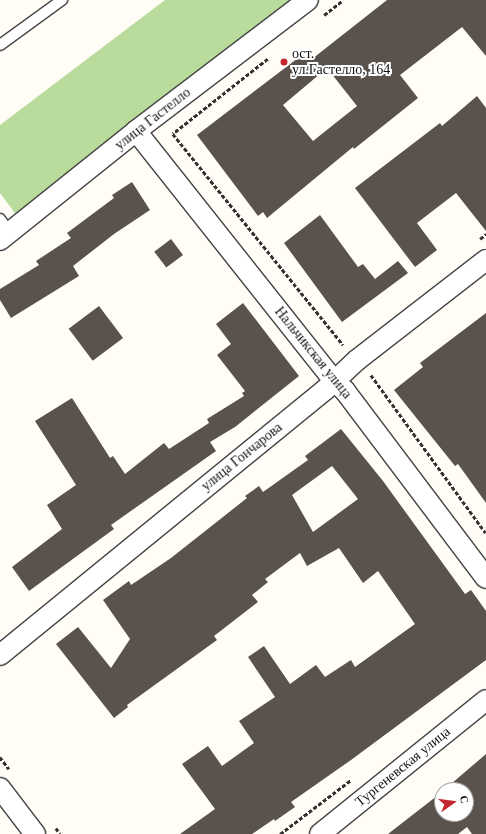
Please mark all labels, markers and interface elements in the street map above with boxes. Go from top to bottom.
place label: ост. ул.Гастелло, 164 [292,46,390,78]
marker: ост. ул.Гастелло, 164 [279,57,289,67]
street label: улица Гастелло [112,84,194,154]
street label: Нальчикская улица [271,304,355,402]
street label: улица Гончарова [198,419,286,495]
street label: Тургеневская улица [352,724,454,810]
north arrow [434,782,474,822]
text: С [458,794,471,805]

